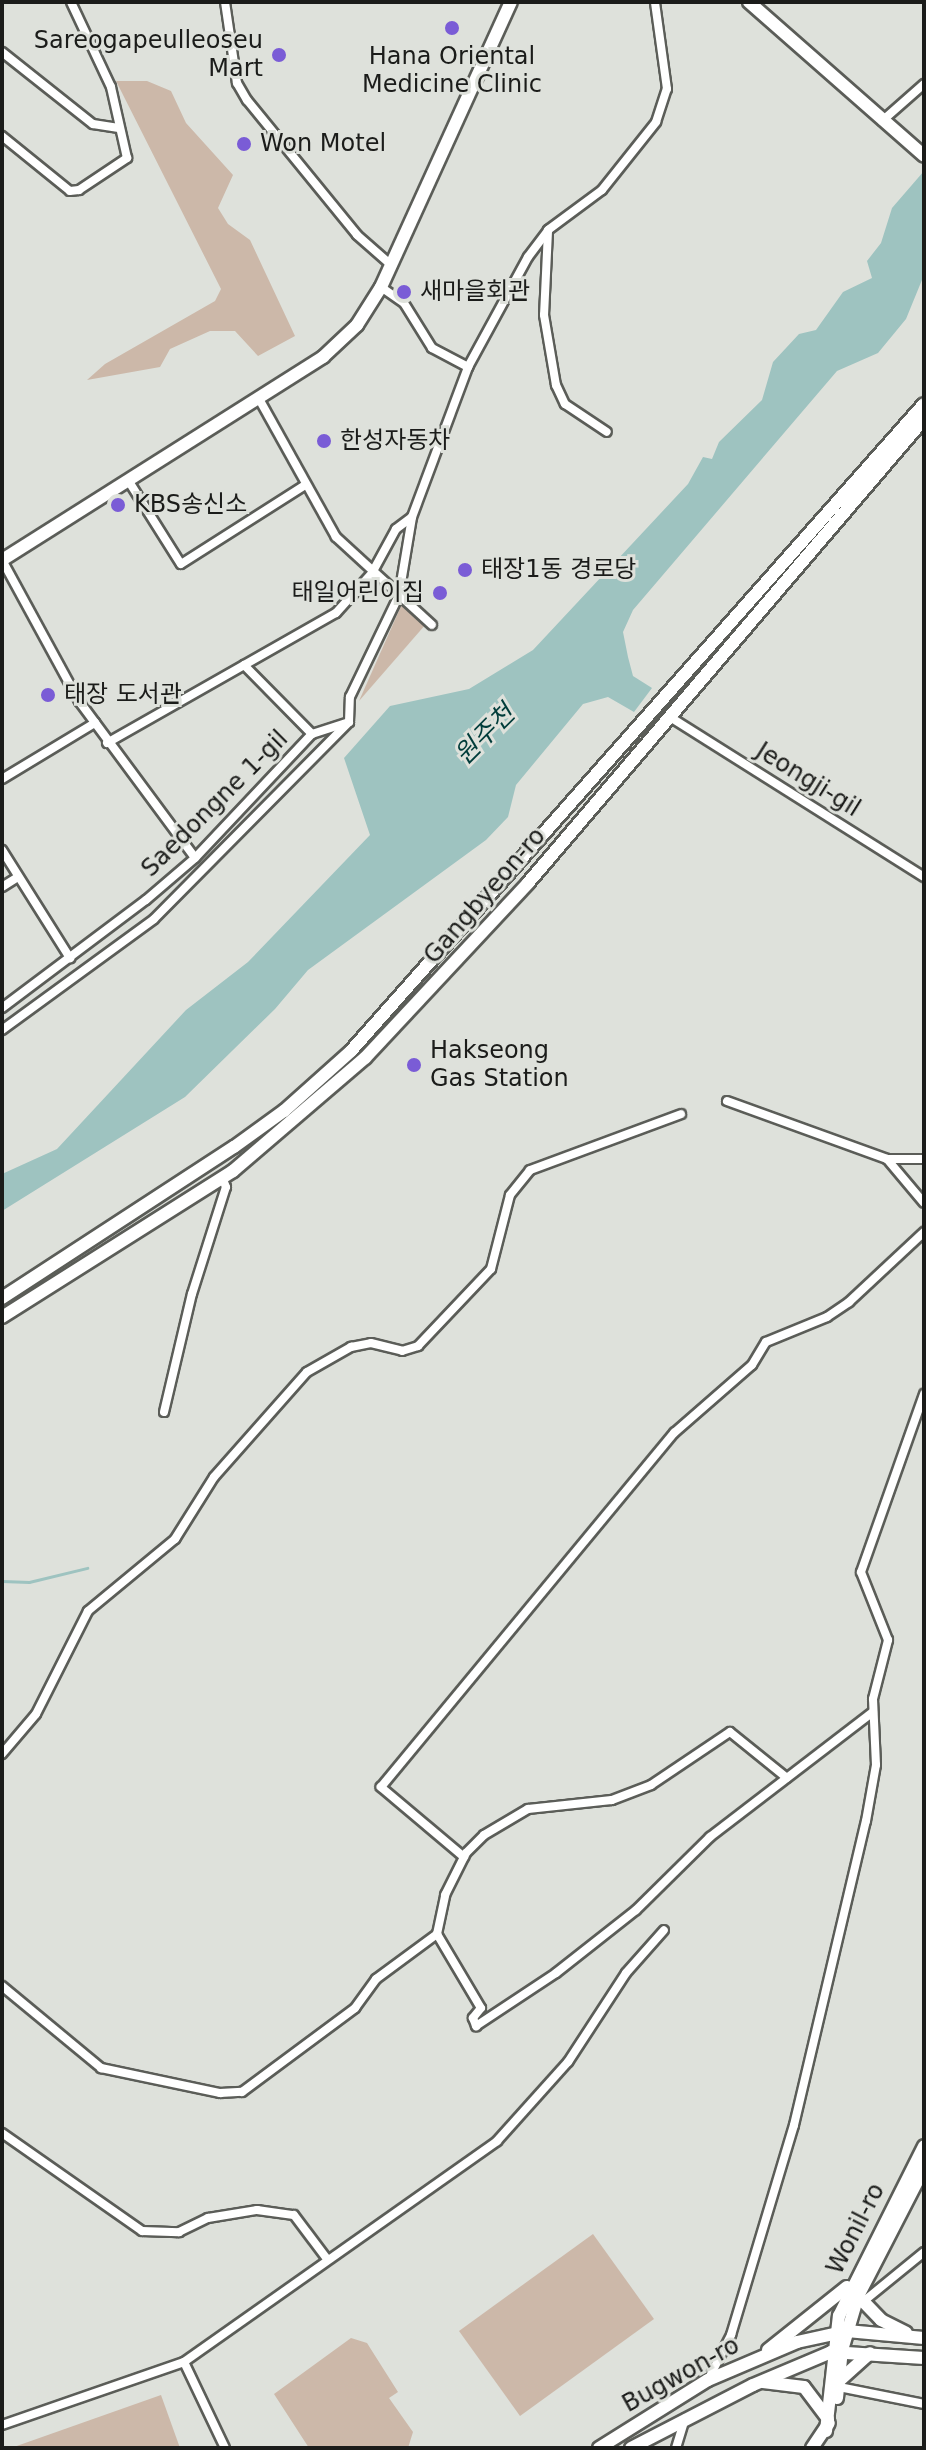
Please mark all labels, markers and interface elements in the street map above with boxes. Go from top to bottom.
marker: Hana Oriental Medicine Clinic [441,17,463,39]
place label: Sareogapeulleoseu Mart [34,27,263,83]
place label: Hana Oriental Medicine Clinic [362,43,542,99]
marker: Sareogapeulleoseu Mart [270,46,288,64]
place label: Won Motel [260,130,386,158]
marker: Won Motel [235,135,253,153]
place label: 새마을회관 [420,278,530,306]
marker: 새마을회관 [395,283,413,301]
place label: 한성자동차 [340,427,450,455]
marker: 한성자동차 [315,432,333,450]
place label: KBS송신소 [134,491,247,519]
marker: KBS송신소 [109,496,127,514]
place label: 태장1동 경로당 [481,556,636,584]
marker: 태장1동 경로당 [456,561,474,579]
place label: 태일어린이집 [292,579,424,607]
marker: 태일어린이집 [431,584,449,602]
place label: 태장 도서관 [64,681,182,709]
marker: 태장 도서관 [39,686,57,704]
water label: 원주천 [449,699,521,771]
street label: Saedongne 1-gil [136,725,294,883]
street label: Jeongji-gil [751,737,865,823]
street label: Gangbyeon-ro [418,822,552,970]
place label: Hakseong Gas Station [430,1037,569,1093]
marker: Hakseong Gas Station [405,1056,423,1074]
street label: Wonil-ro [821,2179,891,2279]
street label: Bugwon-ro [618,2331,744,2419]

